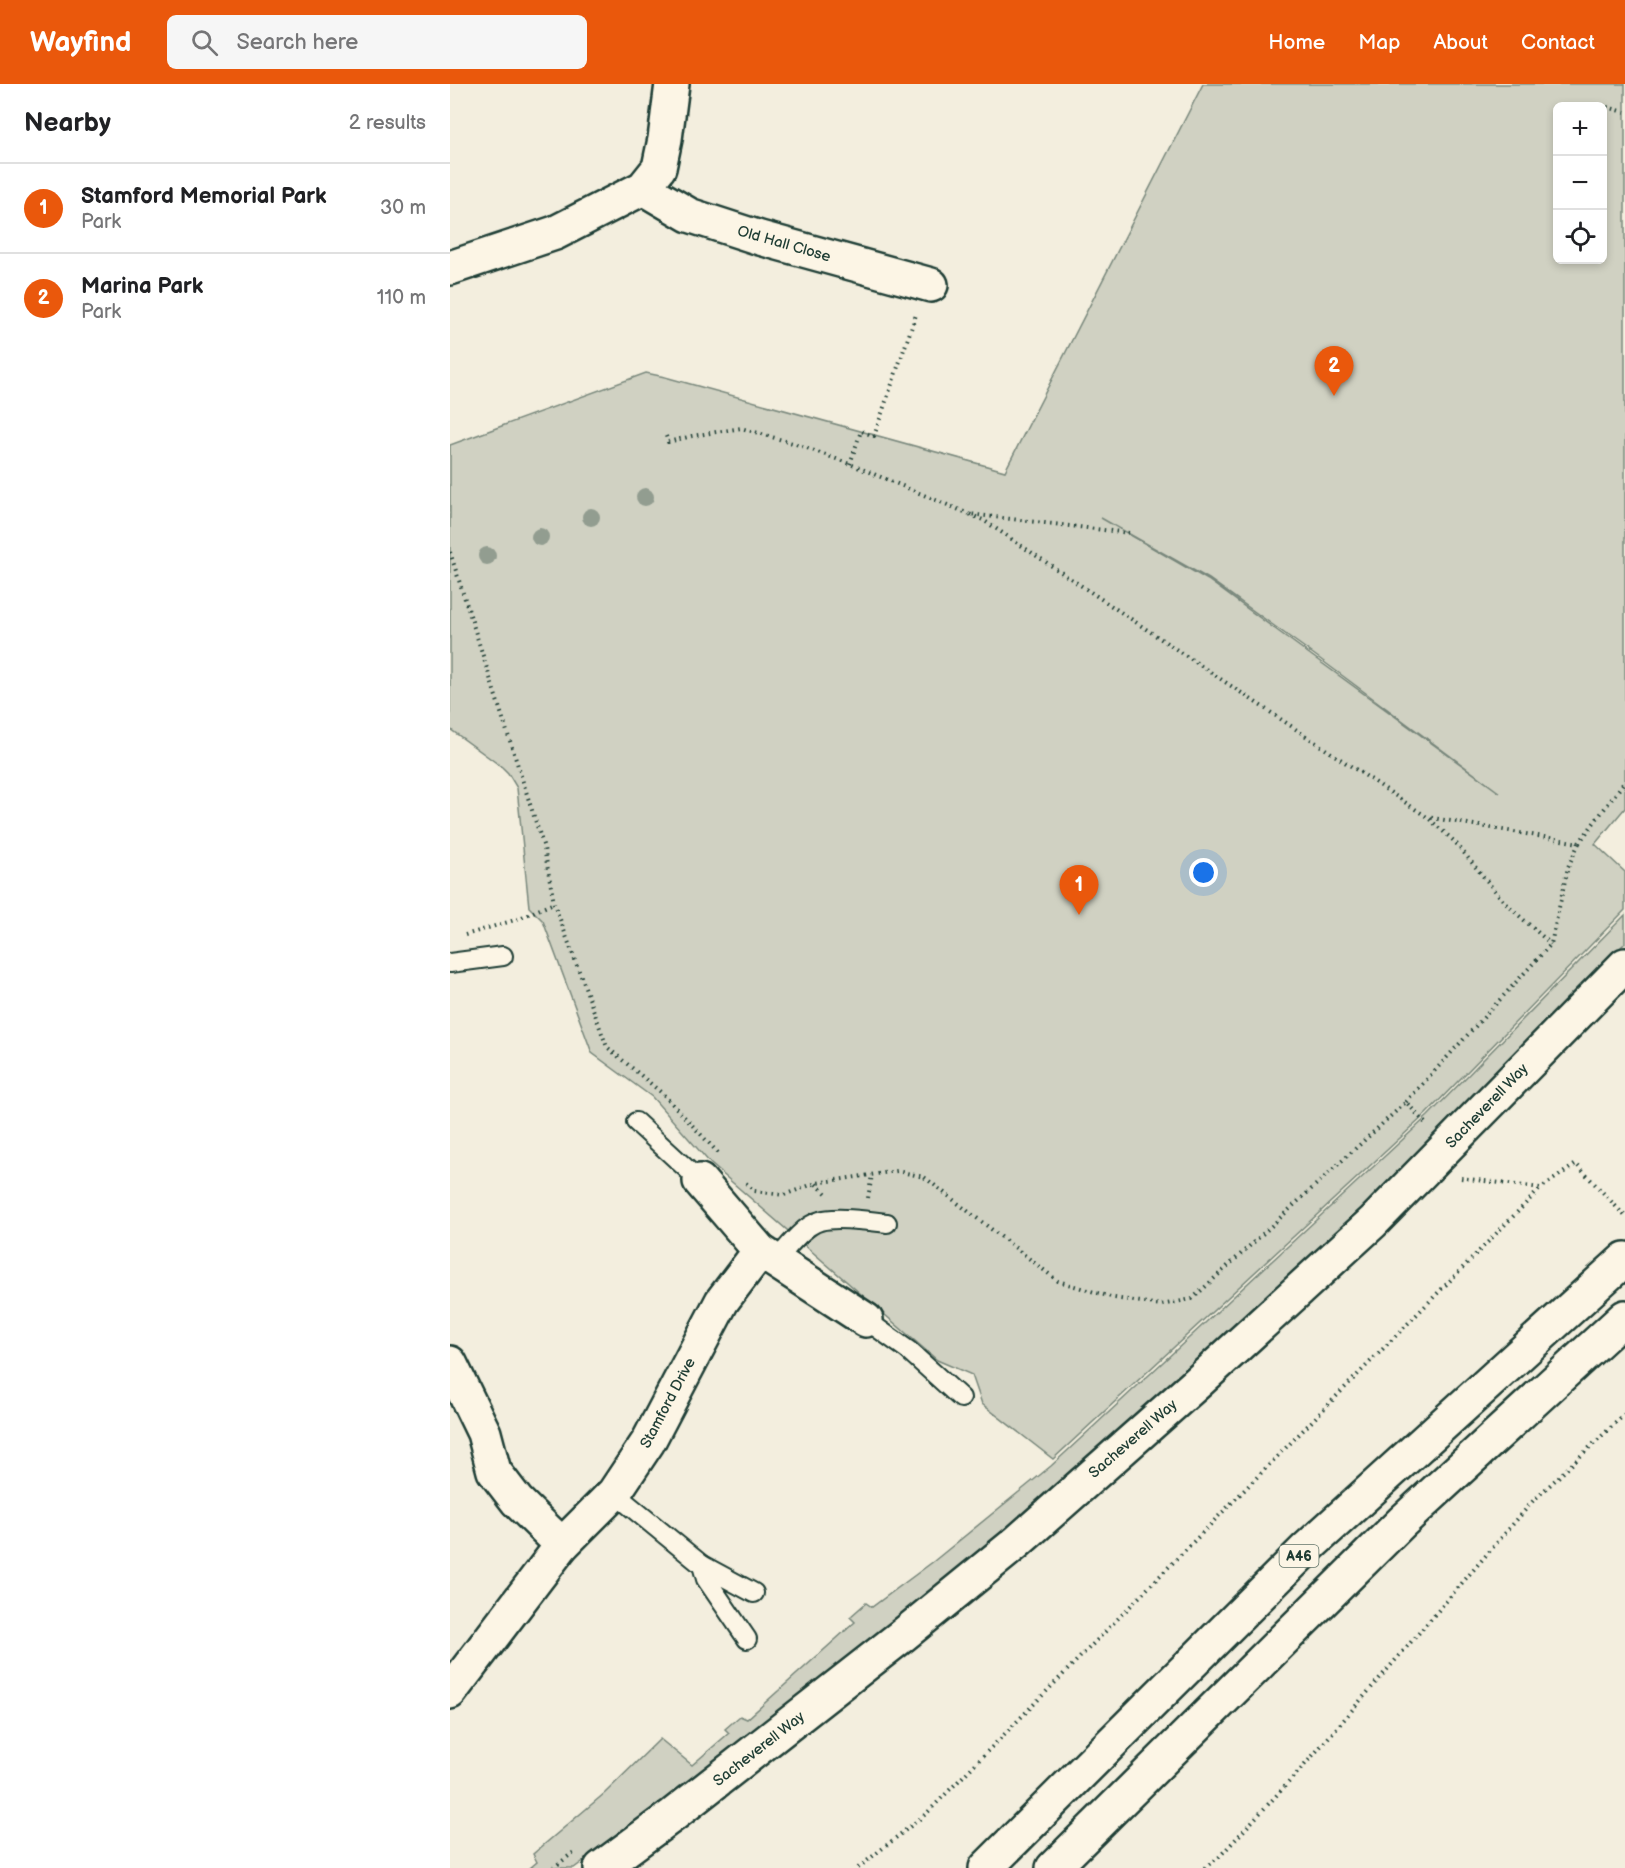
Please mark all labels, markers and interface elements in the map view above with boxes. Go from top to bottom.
search box [167,15,587,69]
text: Wayfind [30,26,131,59]
icon: search [188,26,221,59]
text: Search here [236,29,358,56]
text: Home [1268,30,1325,55]
text: Map [1358,30,1400,55]
text: About [1433,30,1488,55]
text: Contact [1521,30,1595,55]
map controls [1553,102,1607,264]
button: + [1553,102,1607,156]
text: Nearby [24,108,111,139]
text: 2 results [349,111,426,135]
button: − [1553,156,1607,210]
text: Stamford Memorial Park [81,183,327,210]
text: 1 [39,196,48,220]
text: 30 m [380,196,426,220]
text: Park [81,210,121,234]
button: locate [1553,210,1607,264]
street label: Old Hall Close [735,222,833,266]
text: Marina Park [81,273,203,300]
text: 2 [38,286,49,310]
text: 110 m [377,286,426,310]
text: Park [81,300,121,324]
pin: 2 [1314,346,1354,396]
your location [1189,858,1218,887]
pin: 1 [1060,866,1098,915]
street label: Sacheverell Way [1442,1059,1532,1152]
street label: Stamford Drive [636,1354,700,1452]
street label: Sacheverell Way [1085,1395,1181,1483]
road number: A46 [1280,1545,1318,1567]
street label: Sacheverell Way [709,1707,809,1791]

